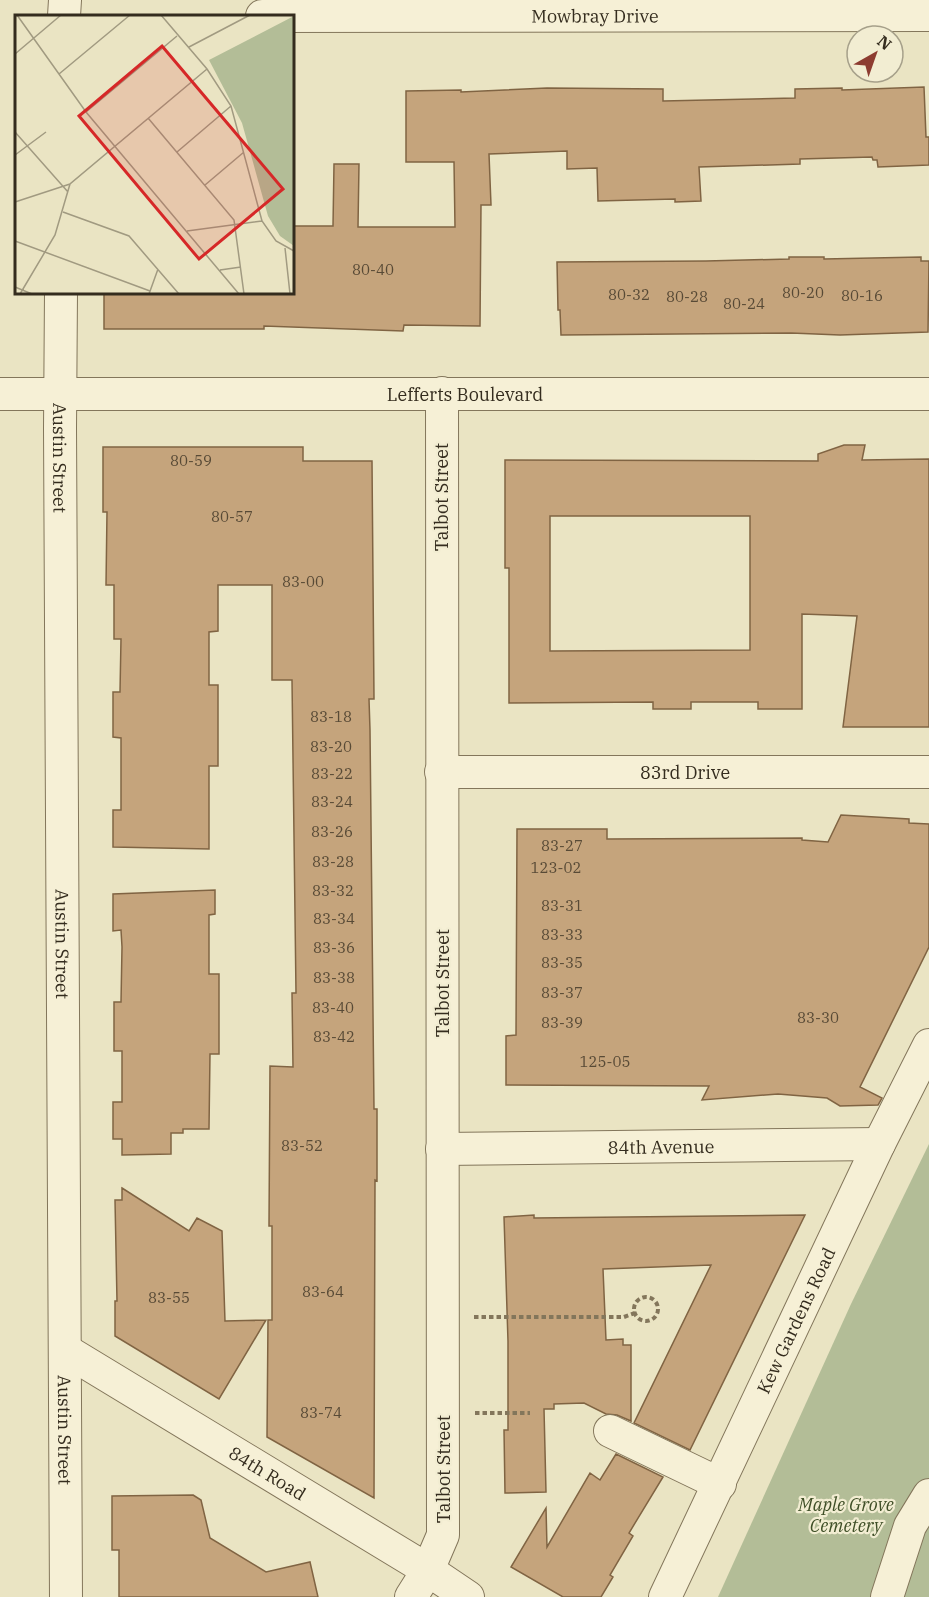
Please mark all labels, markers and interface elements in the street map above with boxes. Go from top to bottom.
street label: Mowbray Drive [531,4,659,27]
inset map [15,15,294,294]
north arrow [845,24,905,84]
text: N [873,31,896,54]
house number: 80-40 [352,260,394,279]
house number: 80-20 [782,283,824,302]
house number: 80-32 [608,285,650,304]
house number: 80-16 [841,286,883,305]
house number: 80-28 [666,287,708,306]
house number: 80-24 [723,294,765,313]
street label: Lefferts Boulevard [387,383,543,406]
street label: Austin Street [48,403,72,513]
street label: Talbot Street [430,443,453,551]
house number: 80-59 [170,451,212,470]
house number: 80-57 [211,507,253,526]
house number: 83-00 [282,572,324,591]
house number: 83-18 [310,707,352,726]
house number: 83-20 [310,737,352,756]
street label: 83rd Drive [640,761,730,784]
house number: 83-22 [311,764,353,783]
house number: 83-24 [311,792,353,811]
house number: 83-26 [311,822,353,841]
house number: 83-27 [541,836,583,855]
house number: 83-28 [312,852,354,871]
house number: 123-02 [531,858,581,877]
house number: 83-32 [312,881,354,900]
street label: Austin Street [51,889,74,999]
house number: 83-31 [541,896,583,915]
house number: 83-34 [313,909,355,928]
house number: 83-33 [541,925,583,944]
street label: Talbot Street [431,929,454,1037]
house number: 83-36 [313,938,355,957]
house number: 83-35 [541,953,583,972]
house number: 83-38 [313,968,355,987]
house number: 83-37 [541,983,583,1002]
house number: 83-40 [312,998,354,1017]
house number: 83-30 [797,1008,839,1027]
house number: 83-39 [541,1013,583,1032]
house number: 83-42 [313,1027,355,1046]
house number: 125-05 [580,1052,630,1071]
street label: 84th Avenue [607,1134,714,1159]
house number: 83-52 [281,1136,323,1155]
street label: Kew Gardens Road [751,1243,840,1397]
house number: 83-64 [302,1282,344,1301]
house number: 83-55 [148,1288,190,1307]
street label: Austin Street [53,1375,77,1485]
house number: 83-74 [300,1403,342,1422]
street label: Talbot Street [432,1415,455,1523]
street label: 84th Road [225,1441,311,1505]
park label: Maple Grove Cemetery [797,1493,894,1537]

